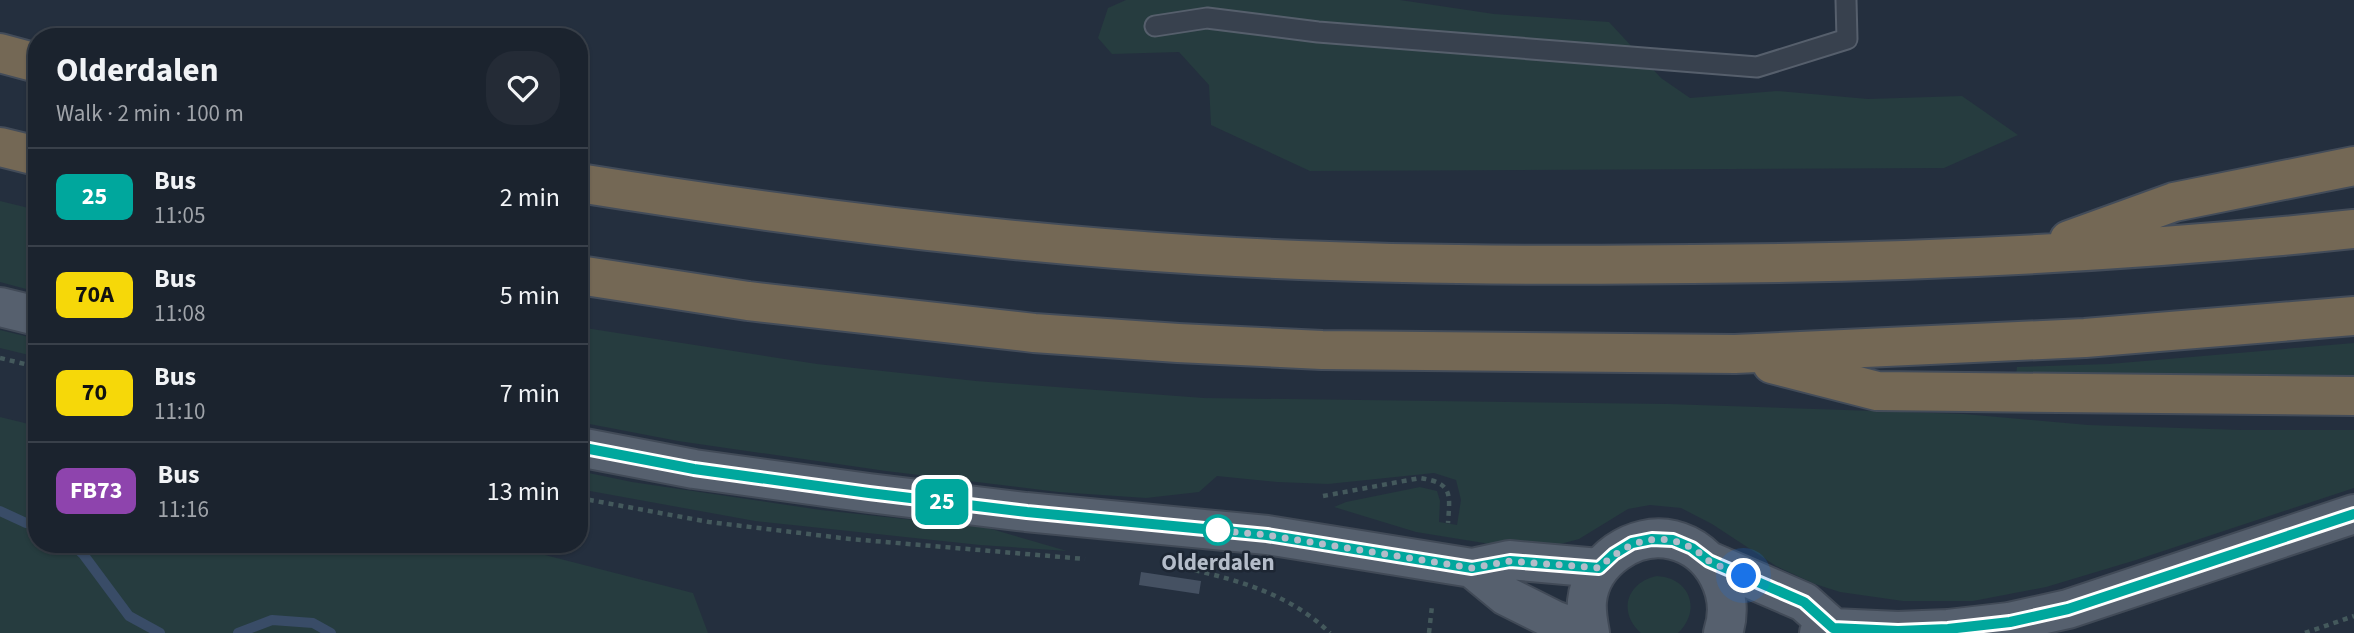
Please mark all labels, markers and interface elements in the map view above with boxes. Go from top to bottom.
text: Olderdalen [56,47,219,94]
button: heart [486,51,560,125]
text: Walk · 2 min · 100 m [56,97,244,130]
text: Bus [154,162,196,199]
text: 25 [82,179,107,214]
text: 2 min [500,179,560,216]
text: 11:05 [154,199,205,232]
text: Bus [154,260,196,297]
text: 70A [75,277,114,312]
text: 5 min [500,277,560,314]
text: 11:08 [154,297,205,330]
text: Bus [154,358,196,395]
text: 70 [82,375,107,410]
text: 7 min [500,375,560,412]
text: 11:10 [154,395,205,428]
text: Bus [157,456,199,493]
text: FB73 [70,473,122,508]
text: 13 min [487,473,560,510]
line badge: 25 [911,479,974,525]
text: 25 [929,484,955,519]
text: 11:16 [157,493,209,526]
marker: Olderdalen [1203,515,1233,545]
place label: Olderdalen [1161,546,1275,579]
your location [1726,558,1761,593]

